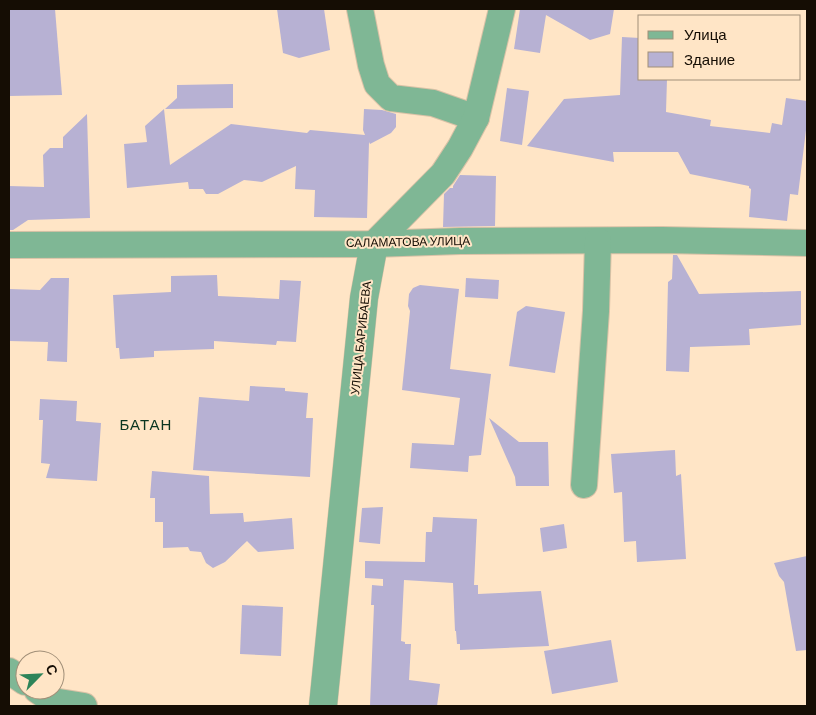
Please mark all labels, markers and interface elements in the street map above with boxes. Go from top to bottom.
legend [638,15,801,80]
text: Улица [684,25,727,43]
text: Здание [684,50,735,68]
street label: САЛАМАТОВА УЛИЦА [346,233,470,250]
street label: УЛИЦА БАРИБАЕВА [347,280,374,396]
district label: БАТАН [120,415,172,433]
north arrow [15,650,65,700]
text: С [43,661,62,678]

